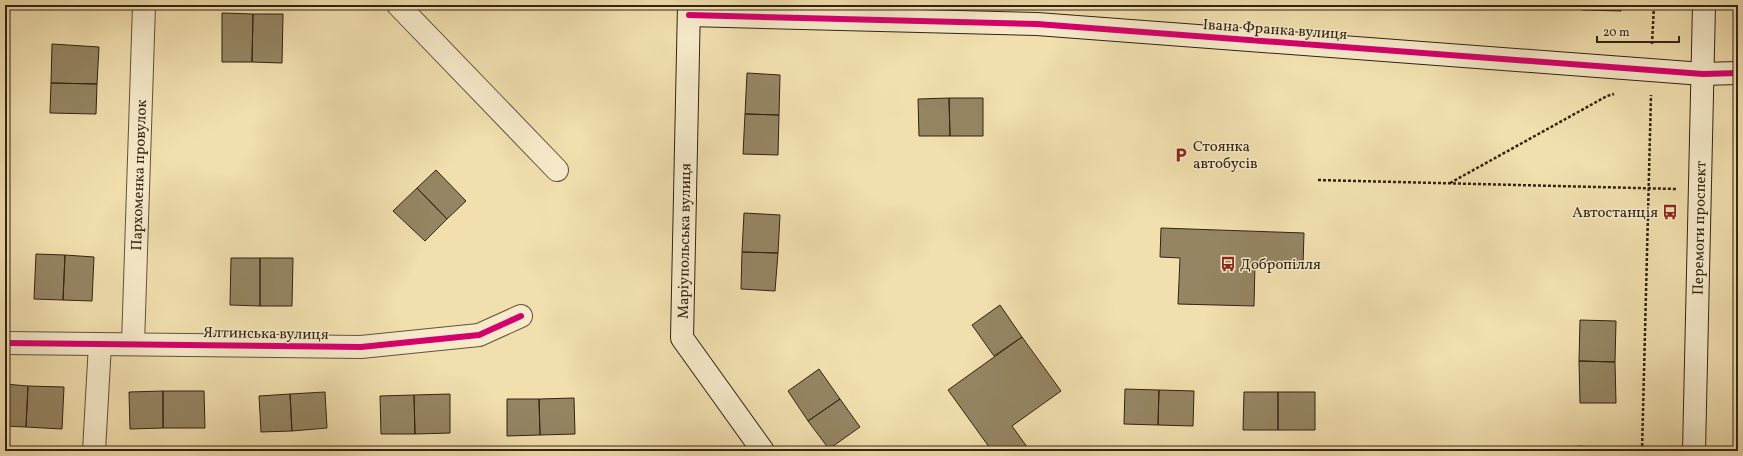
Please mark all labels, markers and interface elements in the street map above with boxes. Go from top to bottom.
street label: Івана Франка вулиця [1202,15,1348,46]
scale bar [1597,18,1679,44]
text: 20 m [1603,25,1630,41]
street label: Пархоменка провулок [127,99,153,251]
place label: Стоянка автобусів [1193,137,1258,175]
parking icon: Стоянка автобусів [1172,146,1190,164]
street label: Перемоги проспект [1688,160,1713,296]
street label: Маріупольська вулиця [674,163,697,319]
place label: Автостанція [1572,203,1658,224]
bus stop icon: Автостанція [1661,203,1679,221]
bus stop icon: Добропілля [1219,255,1237,273]
place label: Добропілля [1240,255,1321,276]
street label: Ялтинська вулиця [203,323,329,346]

